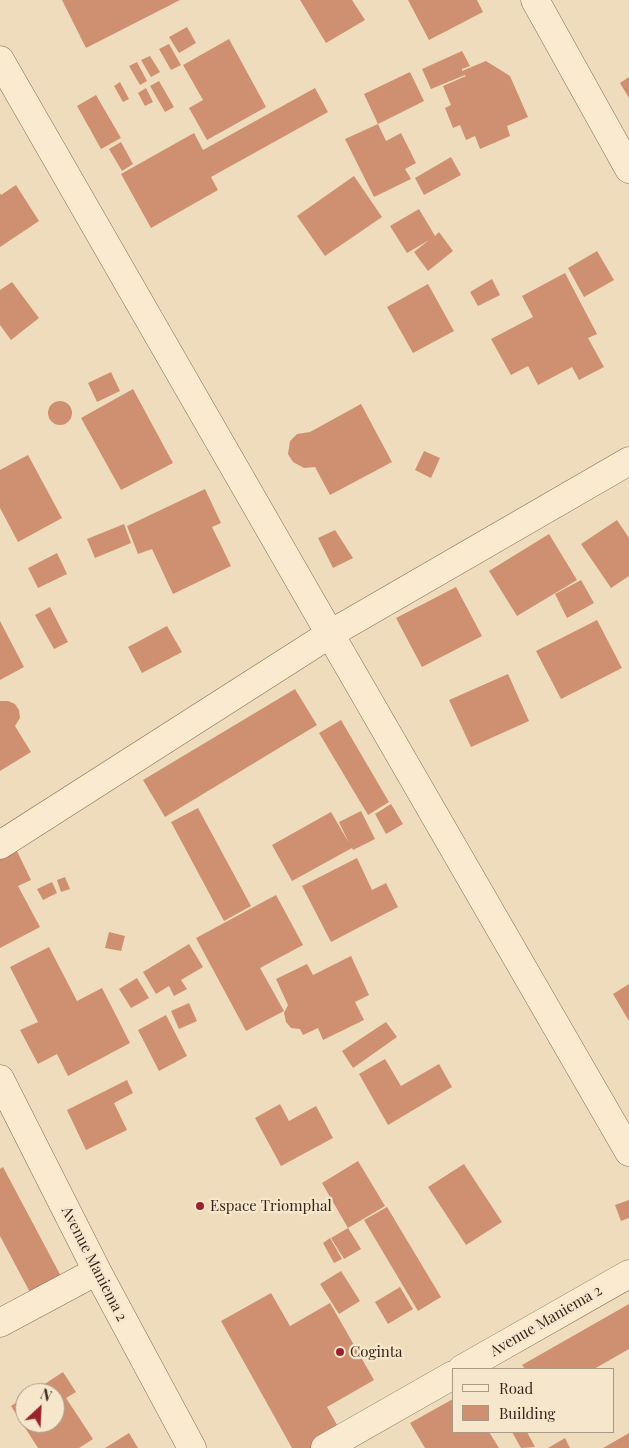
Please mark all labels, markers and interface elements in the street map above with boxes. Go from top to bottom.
place label: Espace Triomphal [210,1197,332,1215]
marker: Espace Triomphal [194,1200,206,1212]
street label: Avenue Maniema 2 [57,1204,131,1324]
street label: Avenue Maniema 2 [487,1282,605,1360]
place label: Coginta [350,1343,403,1361]
marker: Coginta [334,1346,346,1358]
legend [452,1368,614,1433]
text: Road [499,1378,533,1398]
north arrow [15,1383,65,1433]
text: N [38,1384,55,1406]
text: Building [499,1403,555,1423]

